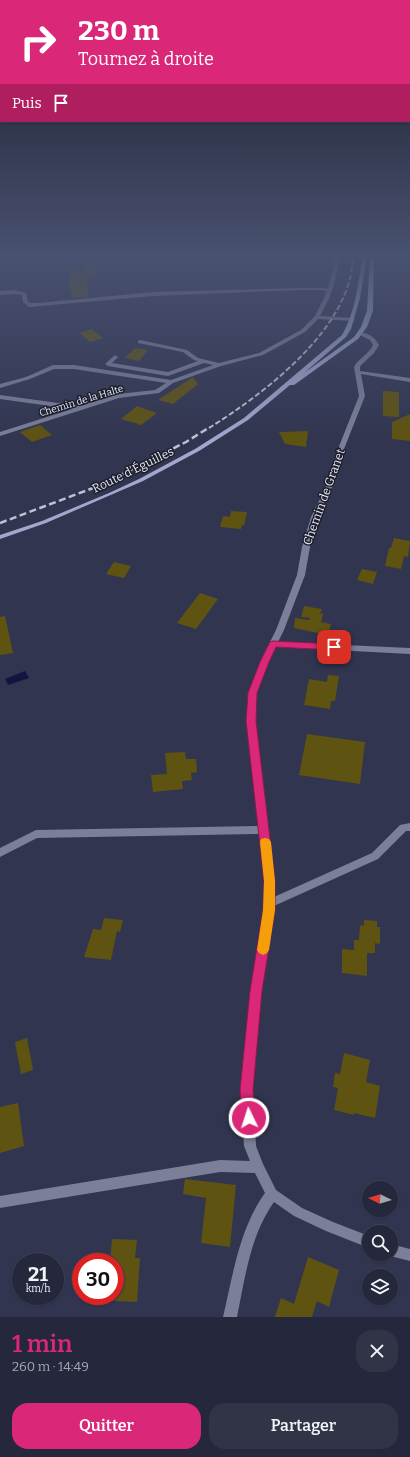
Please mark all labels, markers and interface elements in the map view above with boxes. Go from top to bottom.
text: 230 m [78,14,159,47]
icon: right [12,16,64,68]
text: Tournez à droite [78,48,214,70]
icon: arrive [50,92,72,114]
text: Puis [12,94,42,112]
street label: Chemin de la Halte [38,382,125,419]
street label: Route d'Éguilles [90,443,176,496]
street label: Chemin de Granet [300,446,348,547]
pin [317,630,351,664]
icon: arrive [323,636,345,658]
position arrow [228,1097,270,1139]
north arrow [362,1181,398,1217]
map controls [362,1181,398,1305]
button: search [362,1225,398,1261]
speed limit sign: 30 [72,1253,124,1305]
text: 21 [28,1262,48,1286]
button: layers [362,1269,398,1305]
text: km/h [26,1283,50,1295]
text: 1 min [12,1330,72,1358]
button: close [356,1330,398,1372]
text: 260 m · 14:49 [12,1359,89,1374]
button: Quitter [12,1403,201,1449]
button: Partager [209,1403,398,1449]

